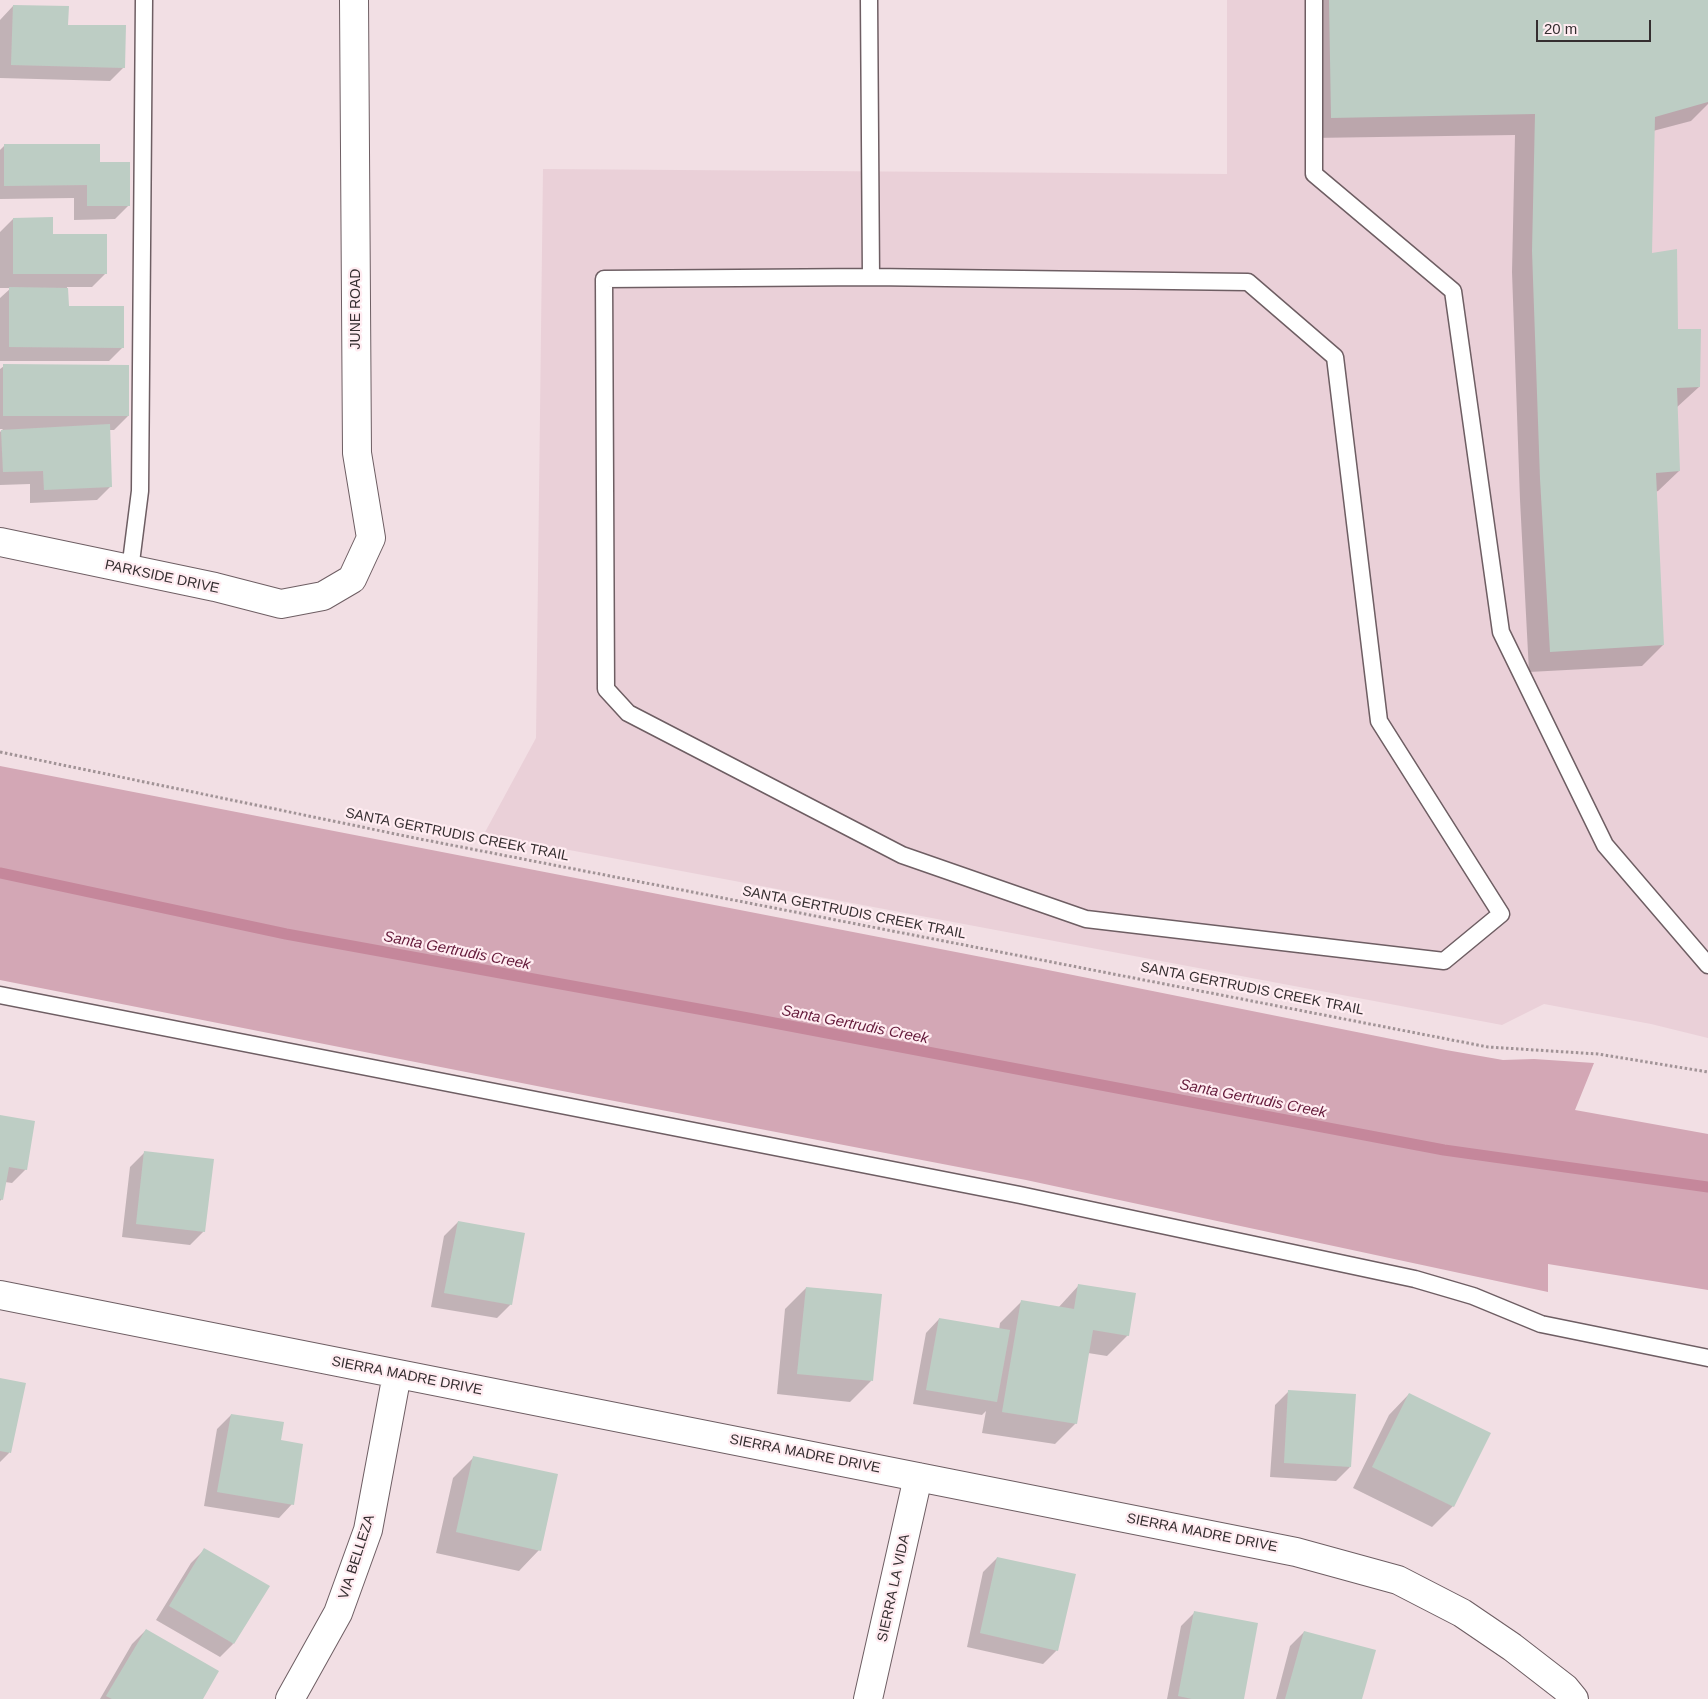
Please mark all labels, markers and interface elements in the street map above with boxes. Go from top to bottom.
scale bar [1538,10,1653,42]
text: 20 m [1544,20,1577,37]
street label: JUNE ROAD [348,269,364,349]
street label: PARKSIDE DRIVE [103,557,221,597]
street label: SANTA GERTRUDIS CREEK TRAIL [344,805,570,865]
street label: SANTA GERTRUDIS CREEK TRAIL [741,883,967,943]
water label: Santa Gertrudis Creek [382,928,532,974]
street label: SANTA GERTRUDIS CREEK TRAIL [1139,959,1365,1019]
water label: Santa Gertrudis Creek [780,1002,930,1048]
water label: Santa Gertrudis Creek [1178,1076,1328,1122]
street label: SIERRA MADRE DRIVE [330,1353,484,1399]
street label: SIERRA MADRE DRIVE [728,1431,882,1477]
street label: SIERRA MADRE DRIVE [1125,1510,1279,1556]
street label: VIA BELLEZA [335,1513,379,1601]
street label: SIERRA LA VIDA [874,1533,914,1643]

